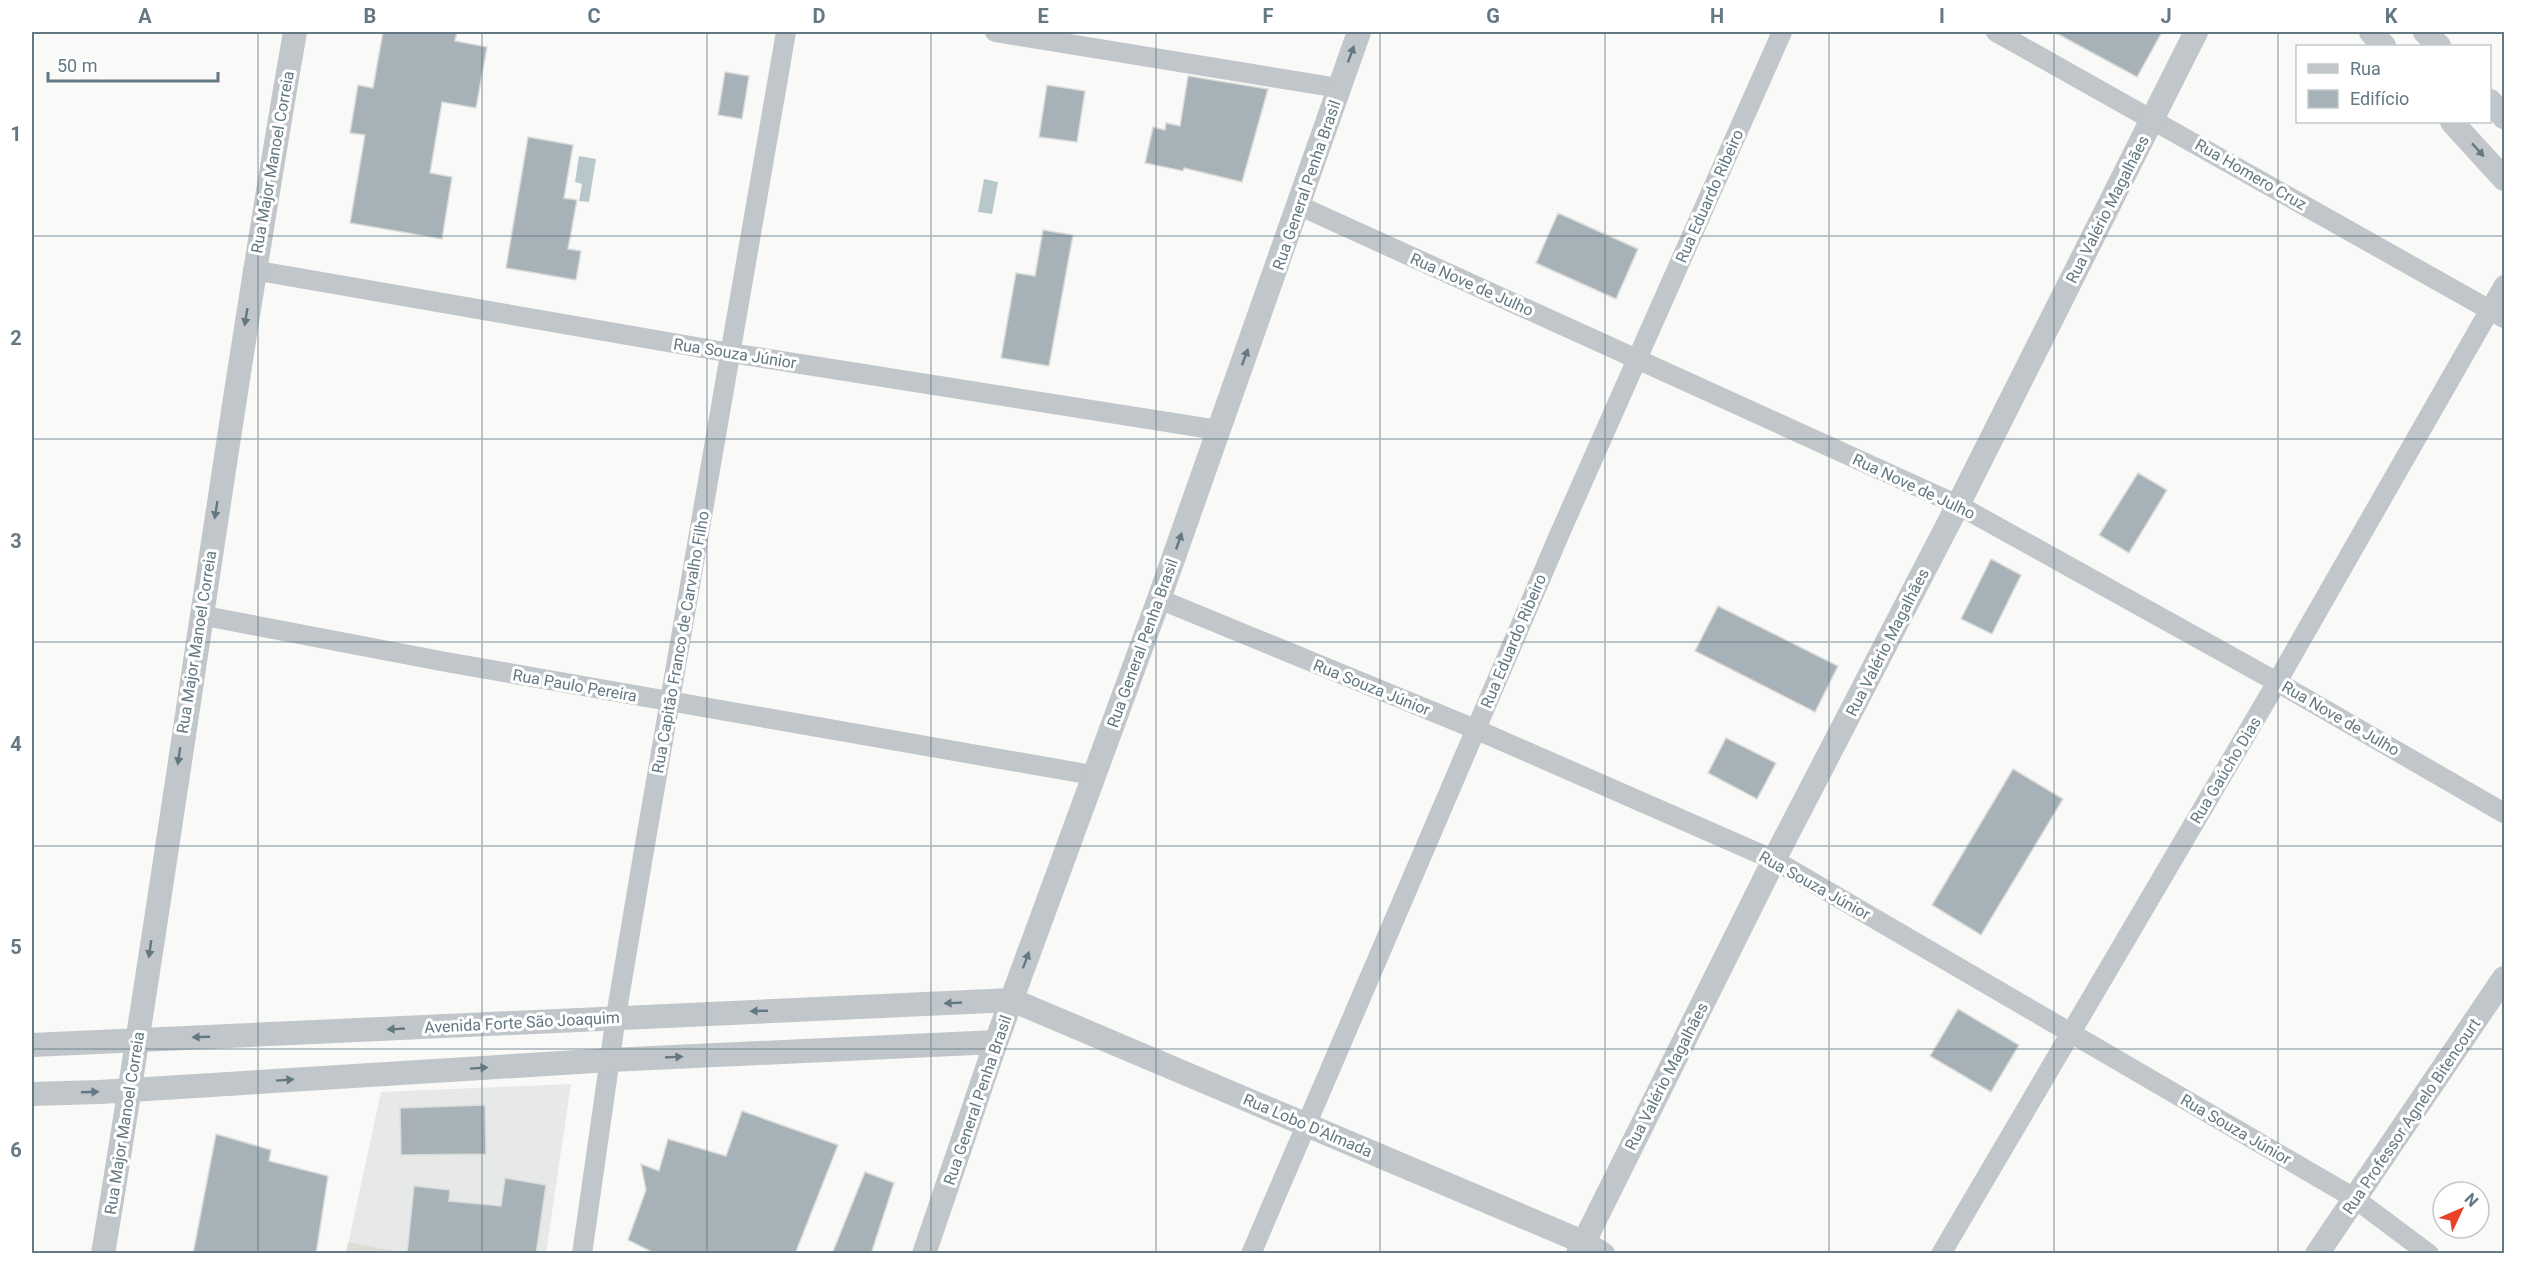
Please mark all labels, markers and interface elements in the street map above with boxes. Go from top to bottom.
text: A [138,4,152,28]
text: B [364,4,376,28]
text: C [587,4,601,28]
text: D [813,4,826,28]
text: E [1037,4,1049,28]
text: F [1263,4,1274,28]
text: G [1486,4,1500,28]
text: H [1710,4,1724,28]
text: I [1939,4,1945,28]
text: J [2160,4,2172,28]
text: K [2385,4,2398,28]
scale bar [48,45,218,83]
one-way arrow [1347,45,1357,63]
legend [2296,45,2491,123]
text: 50 m [57,55,97,76]
text: Rua [2350,58,2381,79]
street label: Rua Major Manoel Correia [247,70,298,255]
text: Edifício [2350,88,2409,109]
street label: Rua General Penha Brasil [1268,98,1344,273]
text: 1 [10,122,22,146]
street label: Rua Eduardo Ribeiro [1672,127,1747,266]
street label: Rua Valério Magalhães [2062,132,2153,286]
street label: Rua Homero Cruz [2192,135,2310,214]
one-way arrow [2471,143,2485,157]
street label: Rua Nove de Julho [1407,249,1536,320]
one-way arrow [241,307,250,326]
text: 2 [10,326,22,350]
street label: Rua Souza Júnior [672,334,798,373]
one-way arrow [1240,348,1250,366]
street label: Rua Nove de Julho [1850,450,1978,523]
one-way arrow [211,500,220,519]
street label: Rua Capitão Franco de Carvalho Filho [648,509,713,775]
text: 3 [10,529,22,553]
one-way arrow [1175,531,1185,549]
street label: Rua Major Manoel Correia [173,549,220,735]
street label: Rua General Penha Brasil [1103,556,1182,730]
street label: Rua Valério Magalhães [1842,565,1933,719]
street label: Rua Eduardo Ribeiro [1477,571,1550,711]
street label: Rua Souza Júnior [1311,655,1434,720]
street label: Rua Paulo Pereira [511,665,639,706]
street label: Rua Nove de Julho [2278,677,2403,760]
street label: Rua Gaúcho Dias [2186,713,2265,827]
text: 4 [10,732,22,756]
one-way arrow [174,747,183,766]
street label: Rua Souza Júnior [1756,847,1874,924]
text: 5 [10,935,22,959]
one-way arrow [146,940,155,959]
one-way arrow [1021,951,1031,969]
one-way arrow [944,998,963,1007]
street label: Rua Valério Magalhães [1621,999,1712,1153]
one-way arrow [749,1007,768,1016]
street label: Avenida Forte São Joaquim [424,1008,620,1037]
street label: Rua General Penha Brasil [939,1013,1015,1188]
street label: Rua Professor Agnelo Bitencourt [2339,1015,2484,1218]
one-way arrow [386,1024,405,1033]
street label: Rua Major Manoel Correia [101,1030,148,1216]
one-way arrow [192,1032,211,1041]
one-way arrow [664,1052,683,1062]
one-way arrow [470,1063,489,1073]
one-way arrow [275,1075,294,1085]
one-way arrow [80,1088,99,1097]
street label: Rua Lobo D'Almada [1240,1090,1375,1161]
street label: Rua Souza Júnior [2177,1090,2295,1169]
text: 6 [10,1138,22,1162]
north arrow [2431,1180,2491,1240]
text: N [2461,1189,2482,1211]

